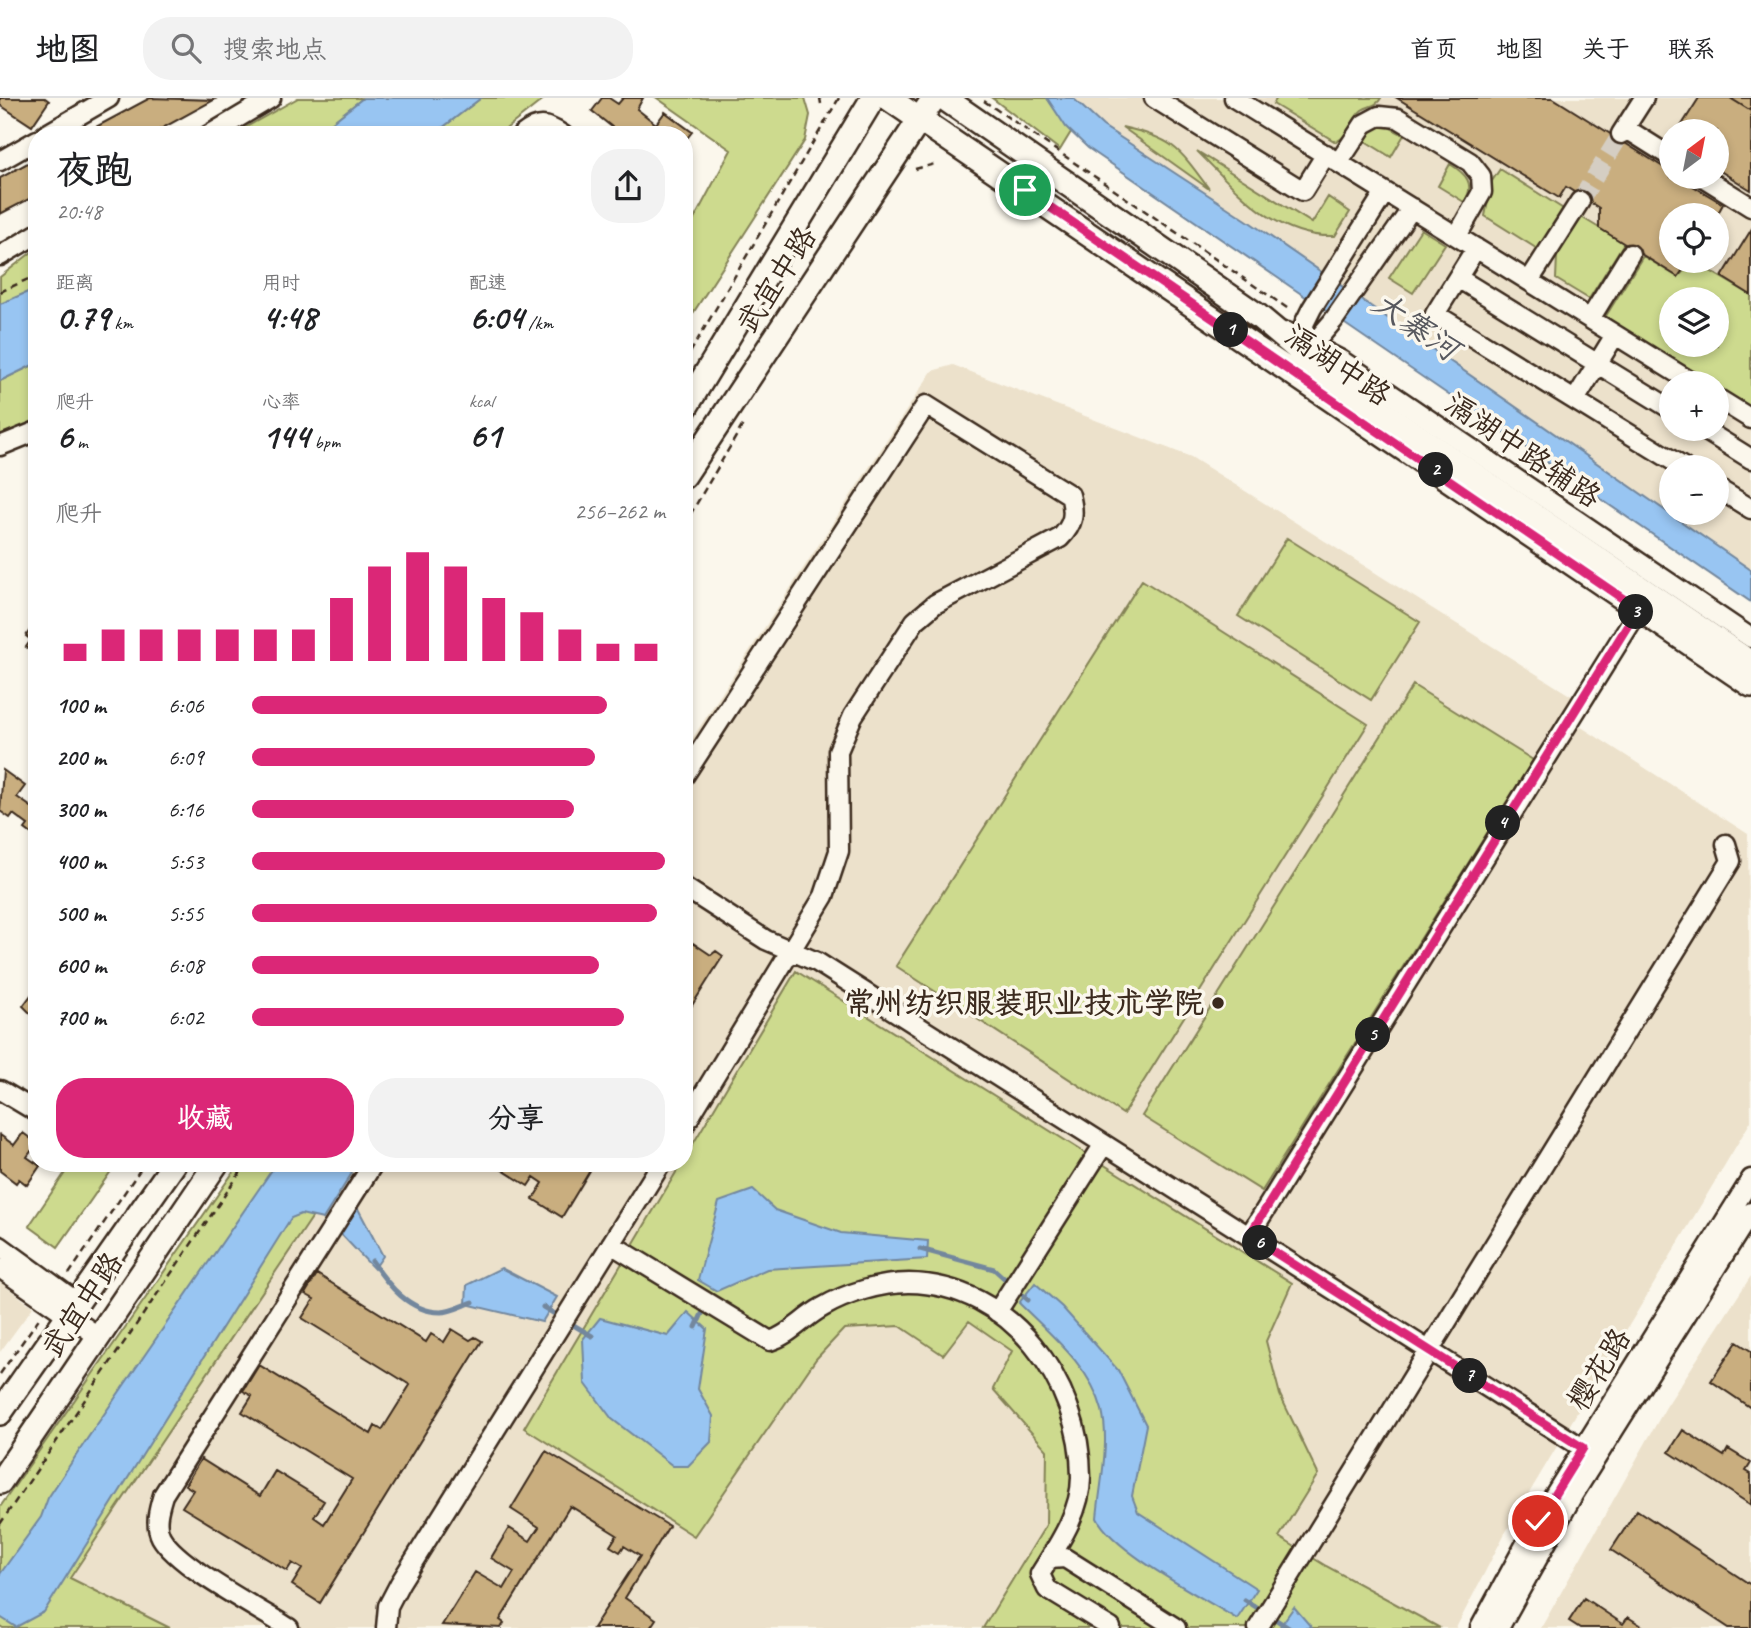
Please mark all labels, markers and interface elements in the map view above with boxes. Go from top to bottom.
search box [143,17,633,80]
text: 地图 [35,28,101,70]
icon: search [167,29,205,67]
text: 搜索地点 [223,33,327,66]
text: 首页 [1410,34,1458,64]
text: 地图 [1496,34,1544,64]
text: 关于 [1582,34,1630,64]
text: 联系 [1668,34,1716,64]
north arrow [1659,119,1729,189]
map controls [1659,119,1729,525]
text: 夜跑 [56,147,132,194]
button: share [591,149,665,223]
pin [995,160,1055,220]
icon: arrive [1006,171,1044,209]
text: 20:48 [56,197,102,226]
button: locate [1659,203,1729,273]
street label: 武宜中路 [727,219,825,341]
text: 距离 [56,271,94,295]
text: 用时 [262,271,300,295]
text: 配速 [469,271,507,295]
water label: 大寨河 [1365,282,1471,373]
button: layers [1659,287,1729,357]
text: 0.79 [56,295,110,340]
text: 4:48 [262,295,317,340]
text: 6:04 [469,295,524,340]
text: km [110,311,133,335]
text: /km [524,311,553,335]
pin: 1 [1214,313,1248,348]
street label: 滆湖中路 [1278,316,1398,414]
text: 1 [1226,317,1235,341]
button: + [1659,371,1729,441]
street label: 滆湖中路辅路 [1438,384,1608,516]
text: kcal [469,389,494,413]
text: 爬升 [56,390,94,414]
text: 心率 [262,390,300,414]
text: 61 [469,413,501,458]
text: 6 [56,414,73,459]
text: 144 [262,414,310,459]
text: m [73,430,88,454]
text: bpm [310,430,340,454]
pin: 2 [1418,452,1454,488]
button: − [1659,455,1729,525]
text: 2 [1431,457,1440,481]
text: 256–262 m [574,497,665,526]
text: 爬升 [56,499,102,528]
pin: 3 [1618,594,1654,630]
text: 3 [1631,599,1640,623]
text: 100 m [56,691,106,720]
text: 6:06 [168,691,204,720]
text: 200 m [56,743,106,772]
text: 6:09 [168,743,204,772]
text: 300 m [56,795,106,824]
text: 6:16 [168,795,204,824]
pin: 4 [1486,806,1520,840]
text: 4 [1498,810,1507,834]
text: 400 m [56,847,106,876]
text: 5:53 [168,847,204,876]
text: 500 m [56,899,105,928]
text: 5:55 [168,899,204,928]
text: 600 m [56,951,106,980]
text: 6:08 [168,951,204,980]
place label: 常州纺织服装职业技术学院 [844,984,1204,1022]
marker: 常州纺织服装职业技术学院 [1210,995,1226,1011]
text: 700 m [56,1003,106,1032]
text: 6:02 [168,1003,204,1032]
pin: 5 [1356,1018,1390,1052]
text: 5 [1368,1022,1377,1046]
button: 收藏 [56,1078,354,1158]
button: 分享 [368,1078,665,1158]
pin: 6 [1242,1226,1278,1260]
text: 6 [1255,1230,1264,1254]
street label: 武宜中路 [33,1245,131,1365]
street label: 樱花路 [1559,1321,1639,1417]
pin: 7 [1452,1358,1488,1394]
text: 7 [1465,1363,1474,1387]
pin [1508,1491,1568,1551]
icon: check [1519,1502,1557,1540]

